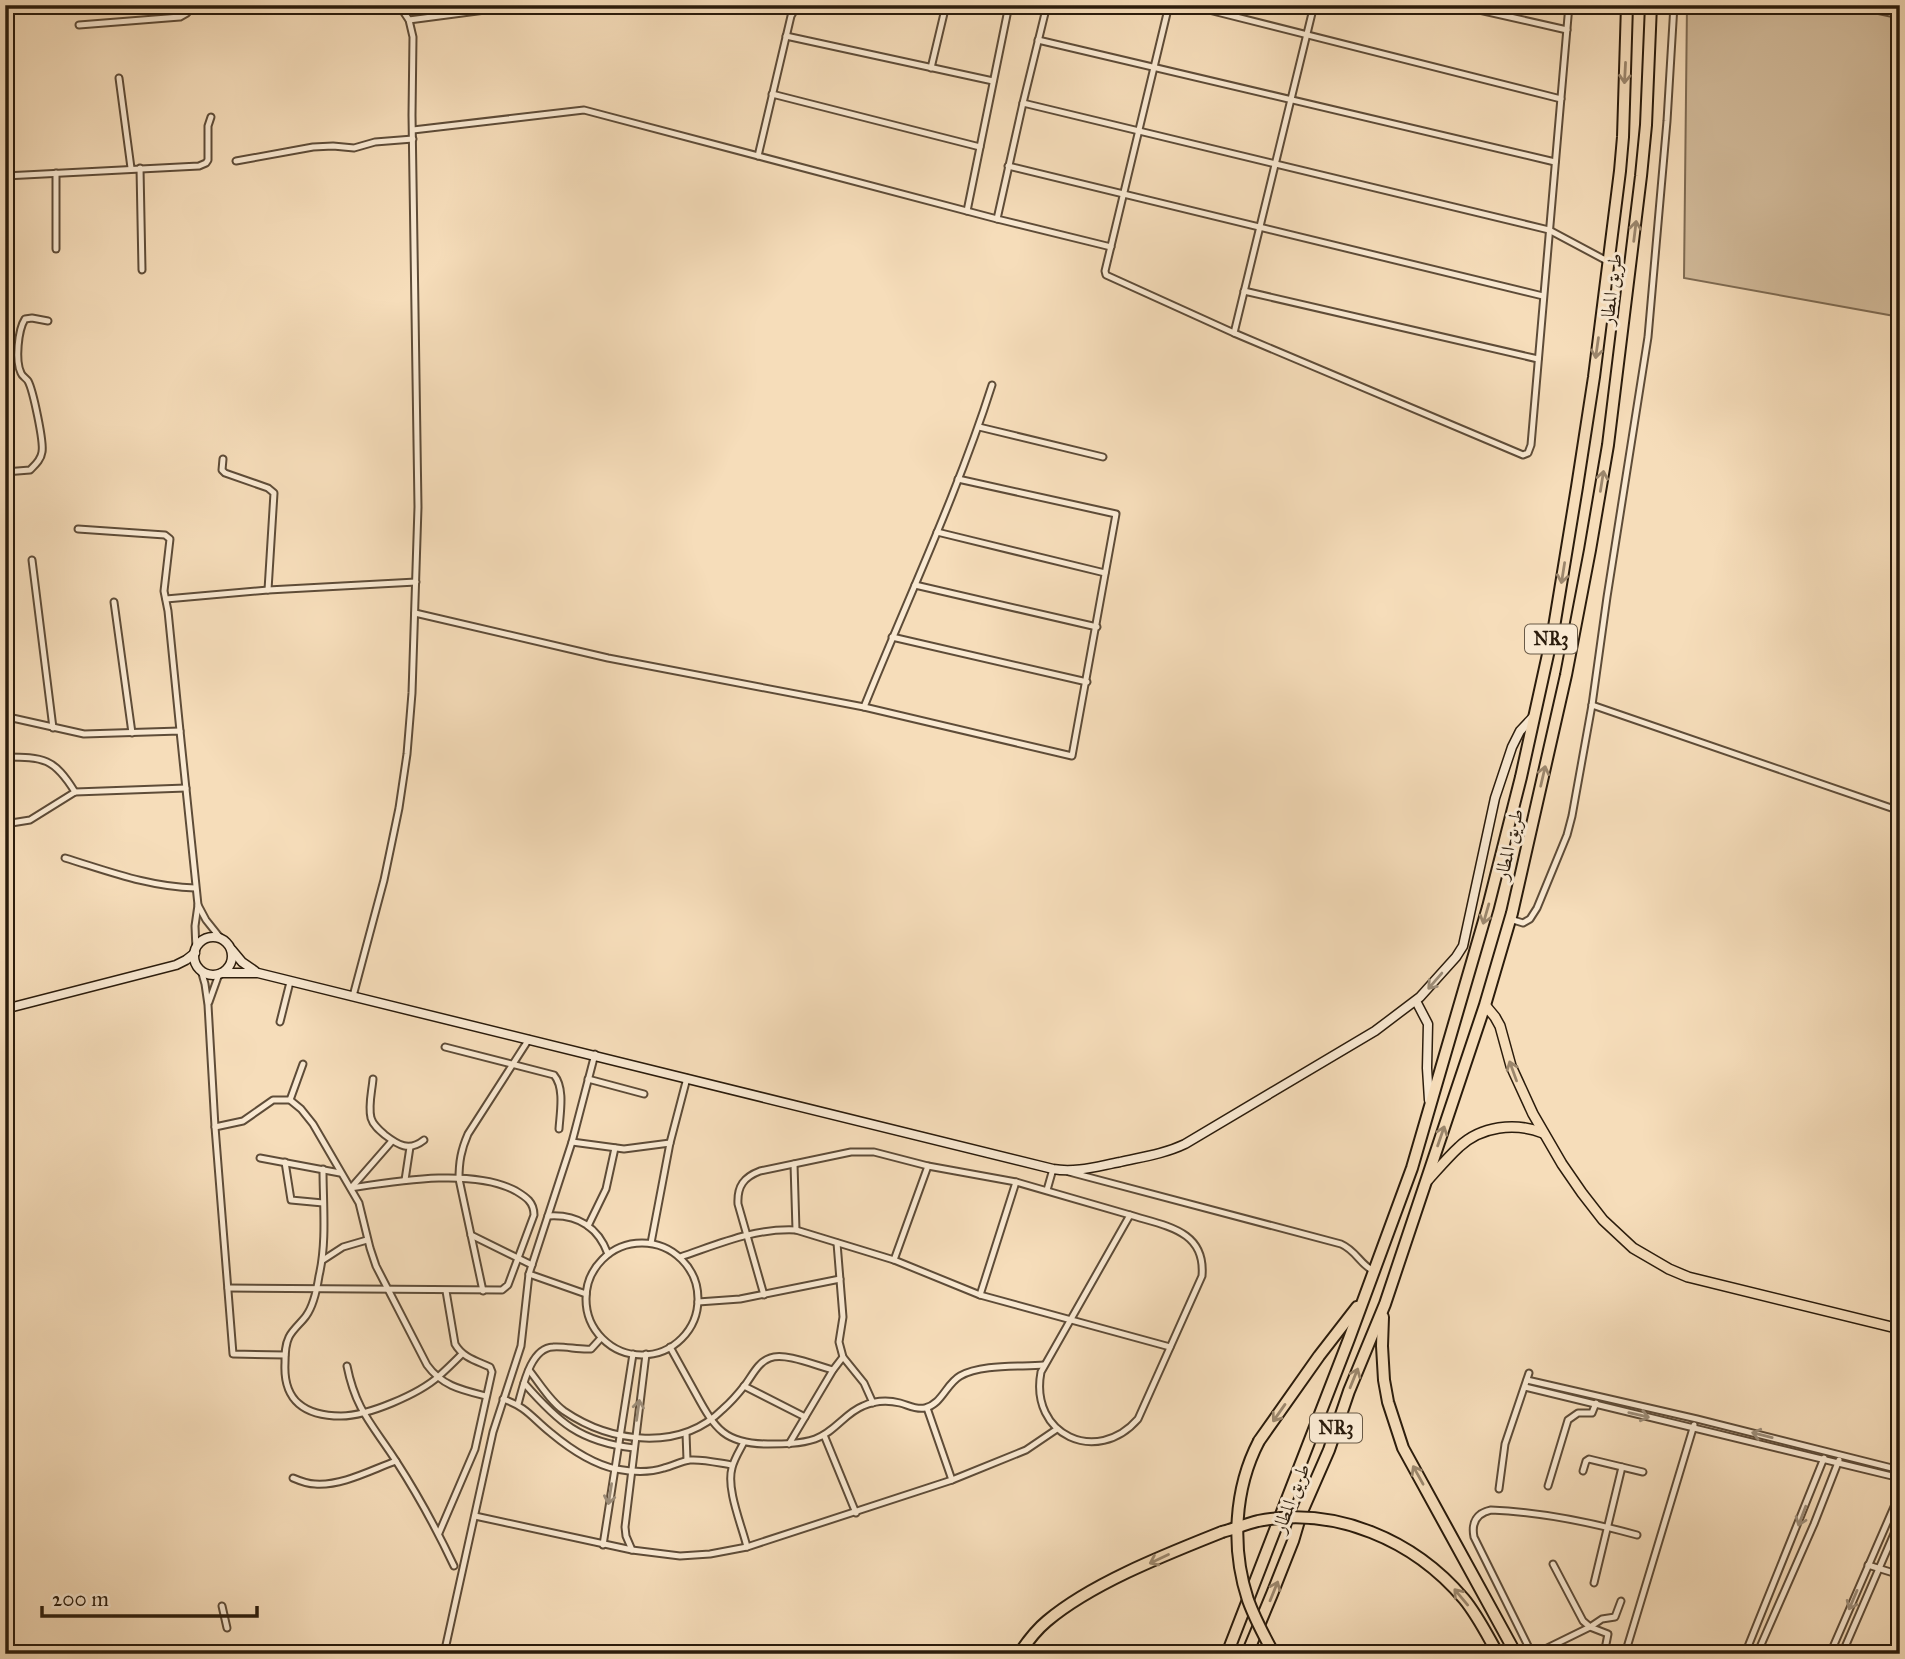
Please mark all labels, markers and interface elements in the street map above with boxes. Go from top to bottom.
one-way arrow [1619,62,1632,85]
one-way arrow [1629,220,1642,243]
street label: طريق المطار [1595,252,1628,328]
one-way arrow [1591,337,1604,359]
one-way arrow [1596,470,1609,492]
one-way arrow [1556,561,1569,584]
road number: NR3 [1525,624,1577,654]
one-way arrow [1537,765,1550,788]
street label: طريق المطار [1489,806,1529,884]
one-way arrow [1478,903,1491,925]
one-way arrow [1427,972,1443,990]
one-way arrow [1506,1061,1518,1083]
one-way arrow [1436,1125,1448,1147]
one-way arrow [1349,1368,1362,1390]
one-way arrow [632,1399,645,1422]
one-way arrow [1272,1403,1286,1422]
one-way arrow [1627,1408,1650,1422]
road number: NR3 [1310,1414,1362,1442]
one-way arrow [1751,1428,1774,1441]
street label: طريق المطار [1267,1460,1316,1538]
one-way arrow [1410,1466,1424,1486]
one-way arrow [604,1482,617,1505]
one-way arrow [1795,1504,1808,1526]
one-way arrow [1149,1552,1170,1566]
scale bar [42,1575,257,1619]
one-way arrow [1268,1580,1281,1602]
text: 200 m [52,1586,109,1612]
one-way arrow [1453,1588,1469,1606]
one-way arrow [1846,1589,1859,1611]

